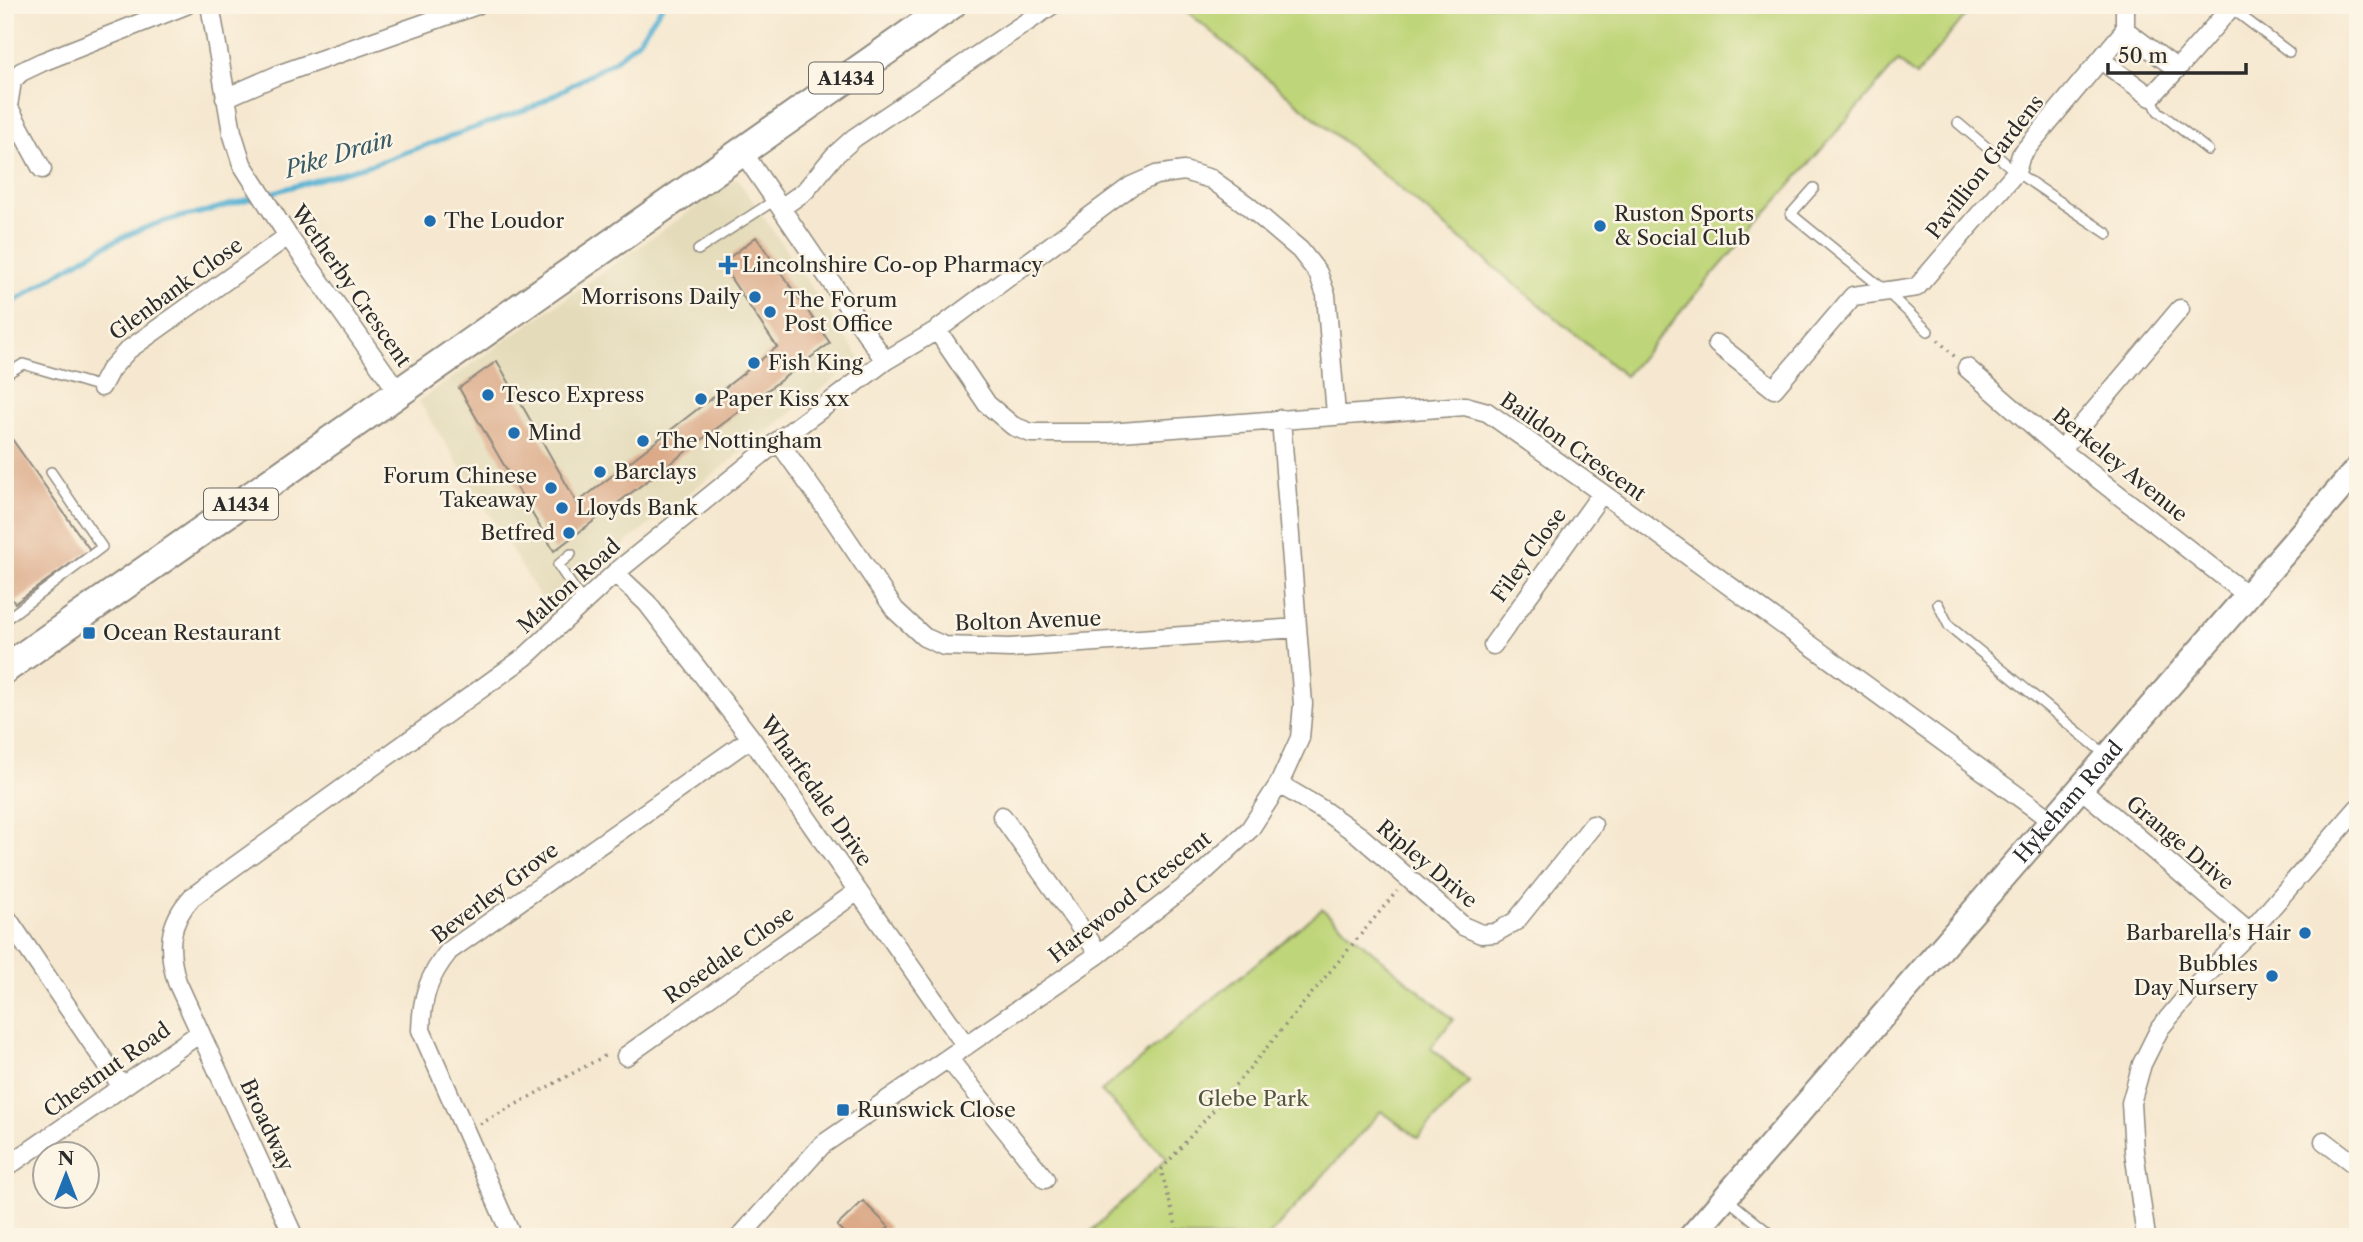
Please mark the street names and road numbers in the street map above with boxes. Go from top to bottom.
road number: A1434 [809,62,883,94]
street label: Pavillion Gardens [1921,90,2049,244]
street label: Wetherby Crescent [286,199,417,372]
street label: Glenbank Close [104,232,247,345]
street label: Baildon Crescent [1496,387,1651,506]
street label: Berkeley Avenue [2048,403,2193,527]
road number: A1434 [204,489,278,520]
street label: Filey Close [1486,503,1571,607]
street label: Malton Road [512,533,625,638]
street label: Bolton Avenue [954,605,1102,636]
street label: Wharfedale Drive [755,710,878,871]
street label: Hykeham Road [2008,735,2128,868]
street label: Grange Drive [2121,790,2239,895]
street label: Ripley Drive [1372,814,1483,913]
street label: Harewood Crescent [1044,825,1216,968]
street label: Beverley Grove [427,837,563,948]
street label: Rosedale Close [659,901,798,1009]
street label: Chestnut Road [39,1017,175,1122]
street label: Broadway [235,1075,300,1175]

